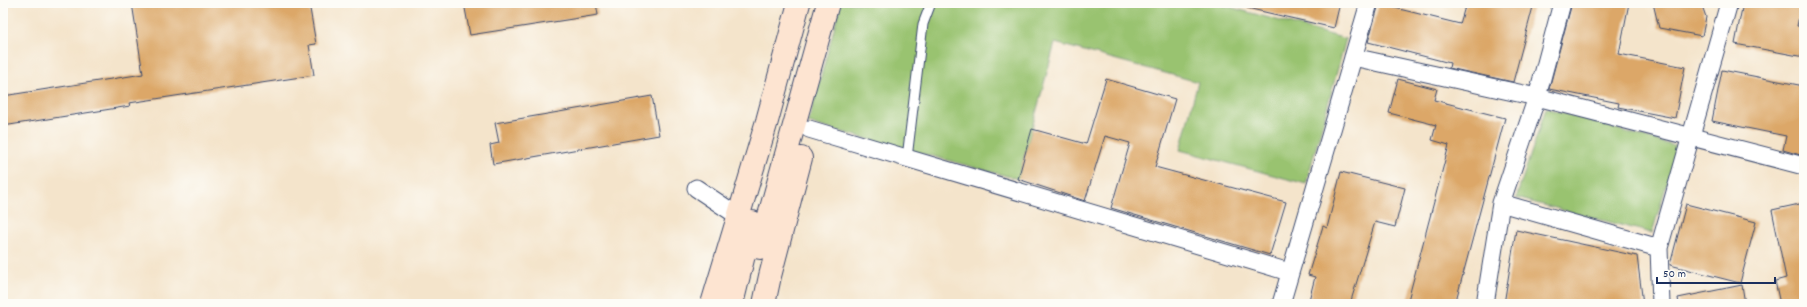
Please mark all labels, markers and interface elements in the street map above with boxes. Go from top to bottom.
scale bar [1657,259,1775,285]
text: 50 m [1663,266,1686,283]

